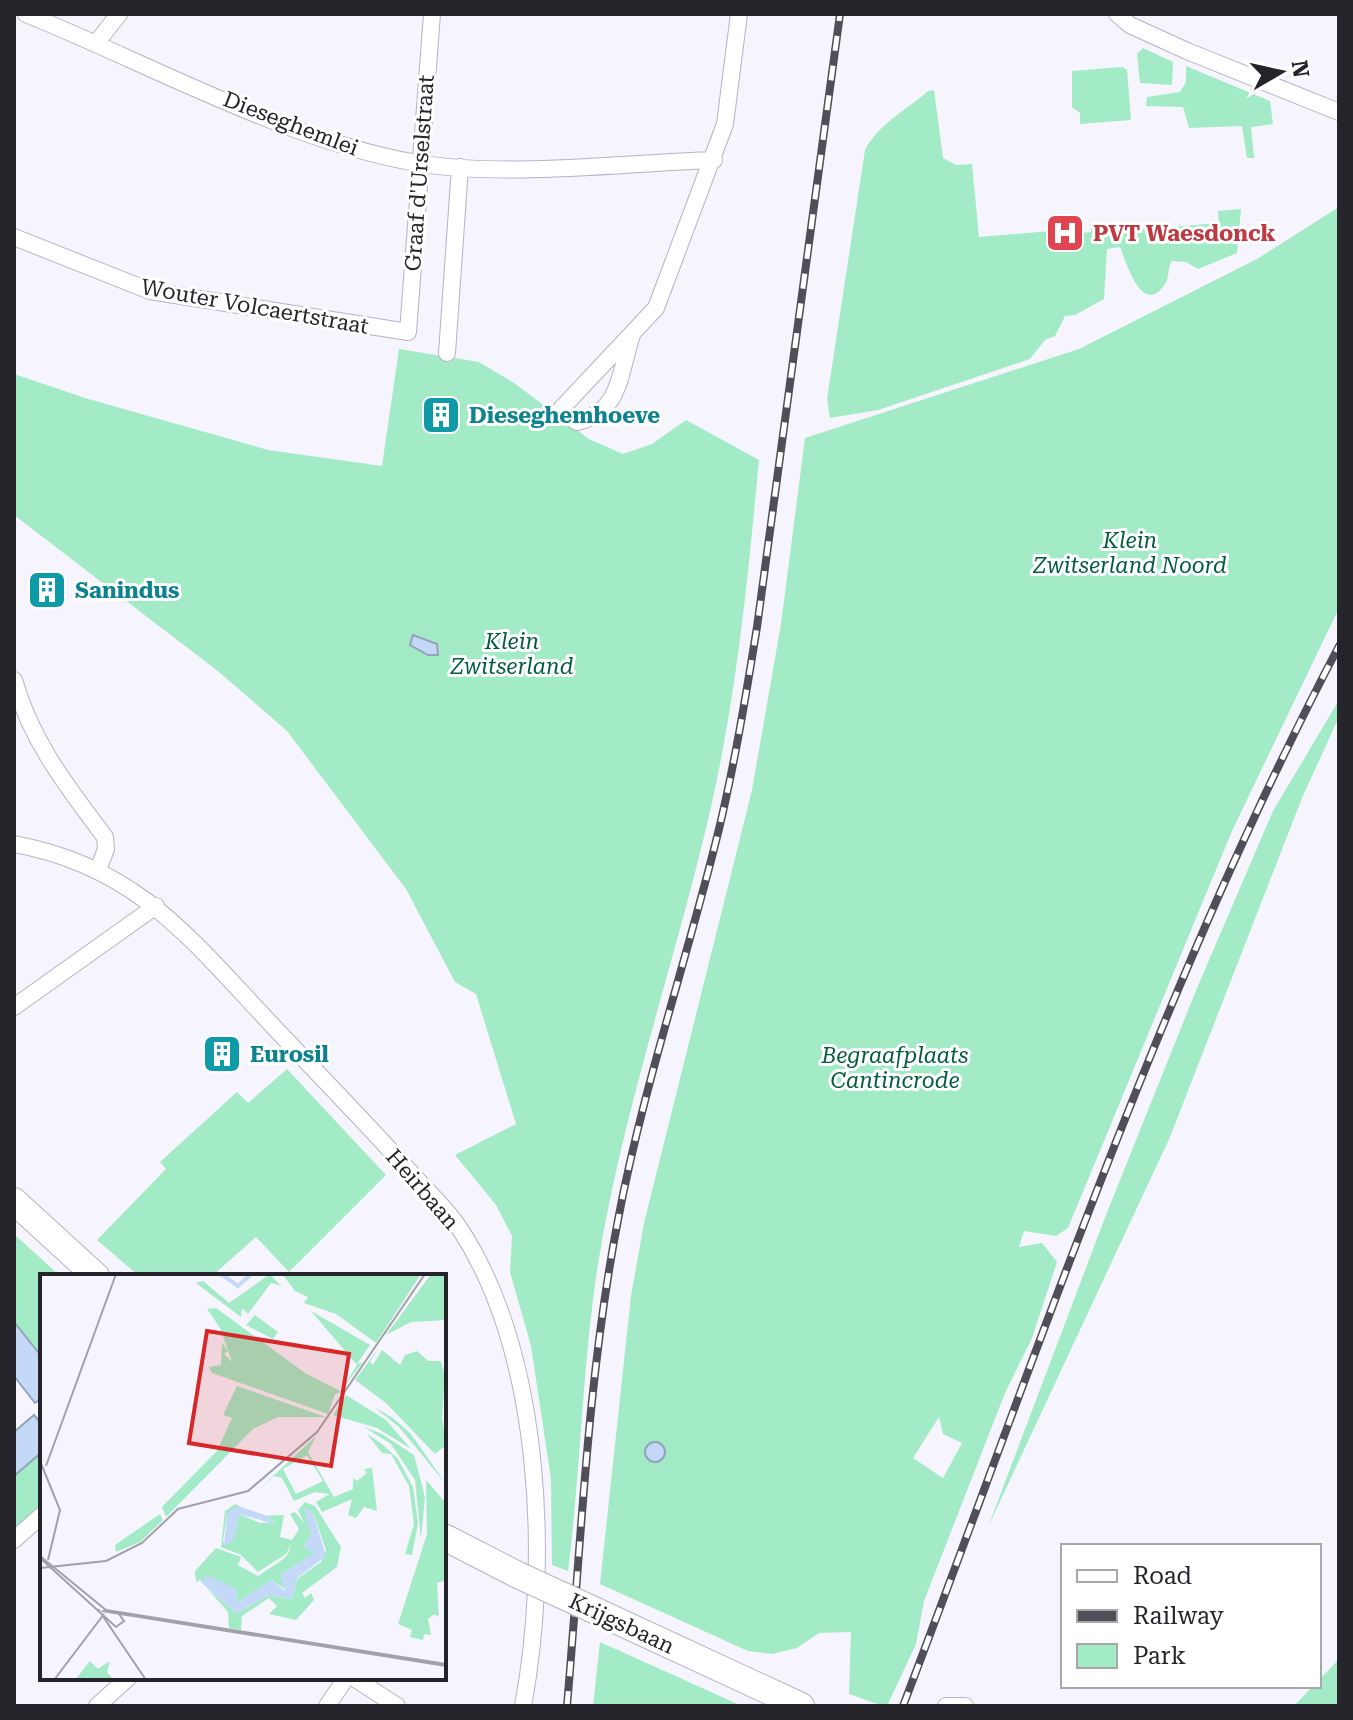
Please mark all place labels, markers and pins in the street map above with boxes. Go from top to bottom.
hospital icon: PVT Waesdonck [1044,212,1086,254]
place label: PVT Waesdonck [1093,221,1276,246]
building icon: Dieseghemhoeve [420,394,462,436]
place label: Dieseghemhoeve [469,403,660,428]
building icon: Sanindus [26,569,68,611]
place label: Sanindus [75,578,179,603]
building icon: Eurosil [201,1033,243,1075]
place label: Eurosil [250,1042,329,1067]

